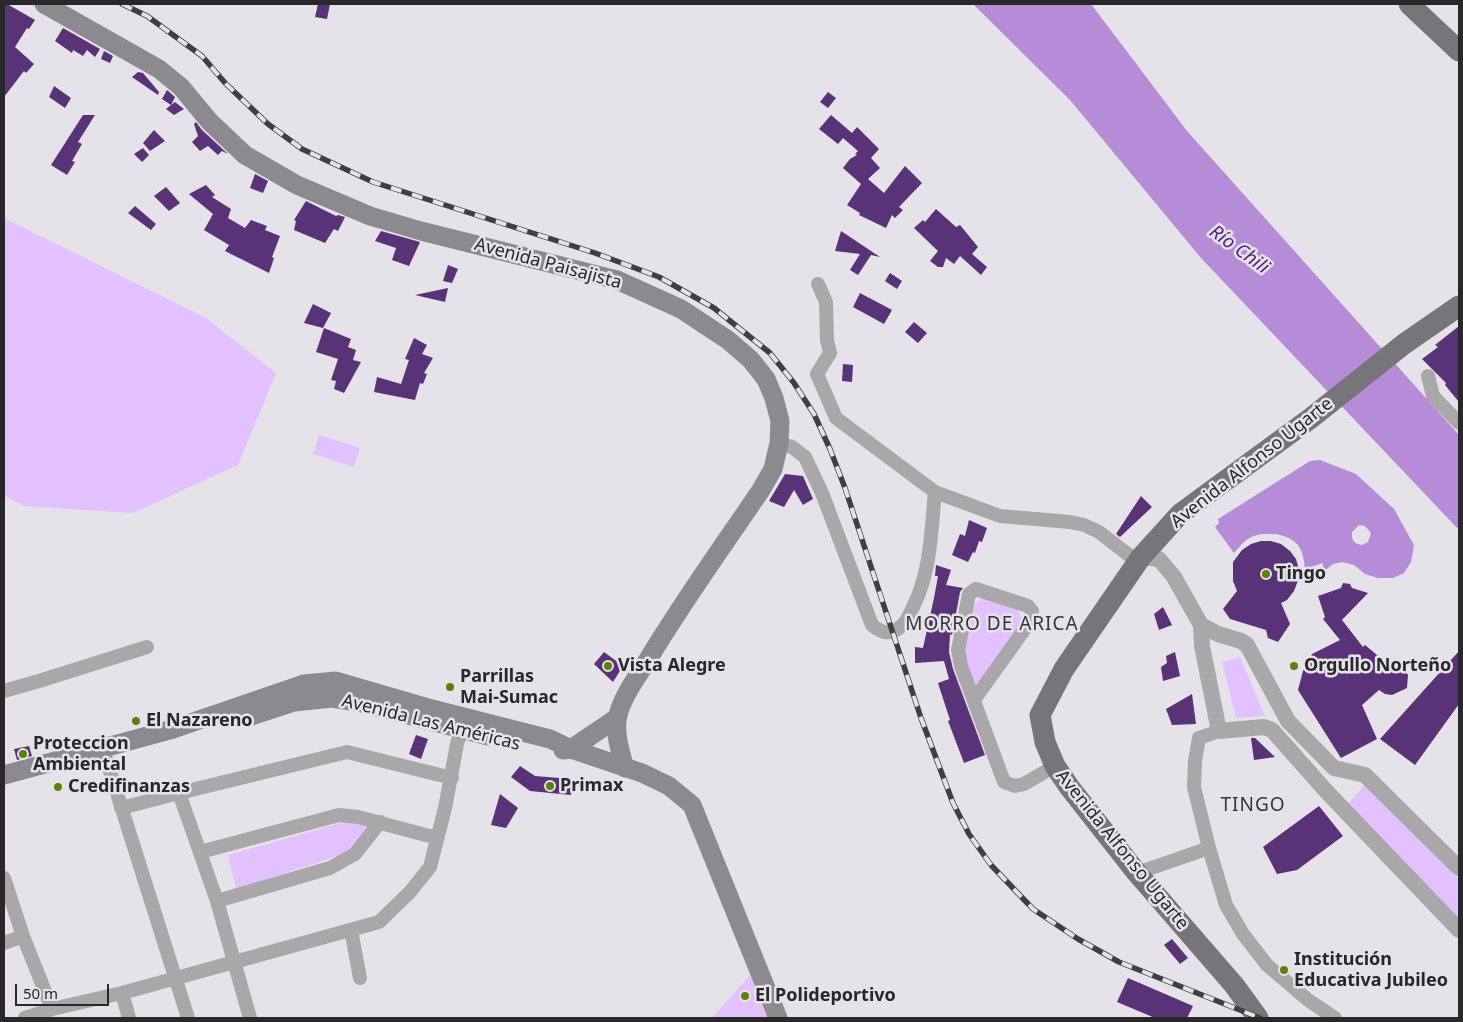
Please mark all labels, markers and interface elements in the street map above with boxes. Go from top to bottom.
water label: Río Chili [1205,221,1273,279]
street label: Avenida Paisajista [472,234,624,294]
street label: Avenida Alfonso Ugarte [1167,393,1337,533]
place label: Tingo [1276,563,1326,585]
marker: Tingo [1260,568,1272,580]
district label: MORRO DE ARICA [904,614,1080,636]
place label: Vista Alegre [618,655,726,677]
place label: Orgullo Norteño [1304,655,1451,677]
marker: Vista Alegre [602,660,614,672]
marker: Orgullo Norteño [1288,660,1300,672]
place label: Parrillas Mai-Sumac [460,666,558,709]
marker: Parrillas Mai-Sumac [444,681,456,693]
street label: Avenida Las Américas [340,690,522,756]
place label: El Nazareno [146,710,253,732]
marker: El Nazareno [130,715,142,727]
place label: Proteccion Ambiental [33,733,129,776]
marker: Proteccion Ambiental [17,748,29,760]
street label: Avenida Alfonso Ugarte [1051,766,1193,934]
place label: Primax [560,775,623,797]
place label: Credifinanzas [68,776,190,798]
marker: Primax [544,780,556,792]
marker: Credifinanzas [52,781,64,793]
district label: TINGO [1220,795,1286,817]
place label: Institución Educativa Jubileo [1294,949,1448,992]
marker: Institución Educativa Jubileo [1278,964,1290,976]
scale bar [18,974,111,1006]
text: 50 m [23,983,58,1003]
place label: El Polideportivo [755,985,896,1007]
marker: El Polideportivo [739,990,751,1002]

